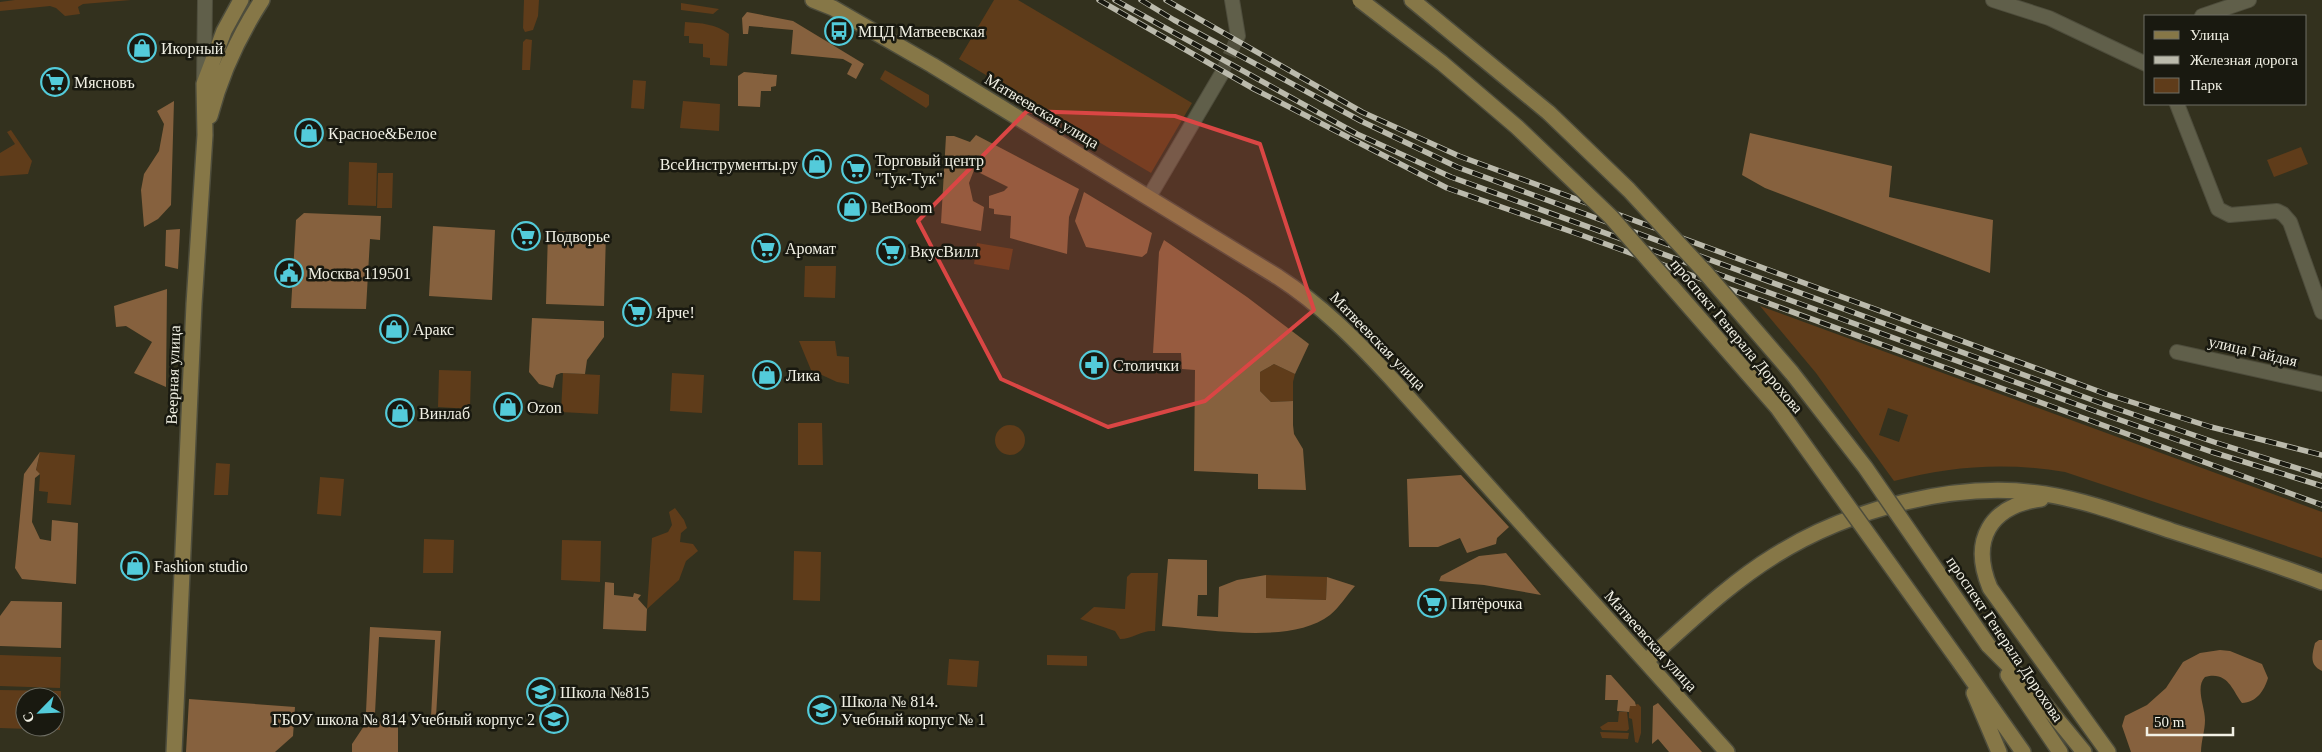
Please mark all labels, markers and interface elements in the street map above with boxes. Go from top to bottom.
legend [2144,15,2307,105]
bus stop icon: МЦД Матвеевская [824,16,854,46]
place label: МЦД Матвеевская [858,23,985,41]
text: Улица [2190,27,2229,43]
shop icon: Икорный [127,33,157,63]
place label: Икорный [161,40,224,58]
text: Железная дорога [2190,52,2298,68]
supermarket icon: Мясновъ [40,67,70,97]
street label: Матвеевская улица [982,70,1102,153]
place label: Мясновъ [74,74,135,91]
text: Парк [2190,77,2223,93]
shop icon: Красное&Белое [294,118,324,148]
place label: Красное&Белое [328,125,437,143]
shop icon: ВсеИнструменты.ру [802,149,832,179]
place label: Торговый центр "Тук-Тук" [875,152,984,188]
supermarket icon: Торговый центр "Тук-Тук" [841,154,871,184]
place label: ВсеИнструменты.ру [660,156,798,174]
shop icon: BetBoom [837,192,867,222]
place label: BetBoom [871,199,933,216]
supermarket icon: Подворье [511,221,541,251]
place label: Подворье [545,228,610,246]
supermarket icon: Аромат [751,233,781,263]
supermarket icon: ВкусВилл [876,236,906,266]
place label: Аромат [785,240,836,258]
place label: ВкусВилл [910,243,979,261]
street label: проспект Генерала Дорохова [1667,256,1806,417]
public building icon: Москва 119501 [274,258,304,288]
place label: Москва 119501 [308,265,411,282]
street label: Матвеевская улица [1326,288,1429,394]
supermarket icon: Ярче! [622,297,652,327]
place label: Ярче! [656,304,695,322]
shop icon: Аракс [379,314,409,344]
place label: Аракс [413,321,454,339]
street label: Веерная улица [163,325,184,425]
street label: улица Гайдая [2207,333,2300,371]
pharmacy icon: Столички [1079,350,1109,380]
place label: Столички [1113,357,1179,374]
shop icon: Лика [752,360,782,390]
place label: Лика [786,367,820,384]
shop icon: Ozon [493,392,523,422]
shop icon: Винлаб [385,398,415,428]
place label: Ozon [527,399,562,416]
place label: Винлаб [419,405,470,422]
shop icon: Fashion studio [120,551,150,581]
street label: проспект Генерала Дорохова [1942,553,2067,725]
place label: Fashion studio [154,558,248,575]
street label: Матвеевская улица [1601,587,1701,696]
supermarket icon: Пятёрочка [1417,588,1447,618]
place label: Пятёрочка [1451,595,1522,613]
school or university icon: Школа №815 [526,677,556,707]
place label: Школа №815 [560,684,649,701]
north arrow [15,687,65,737]
place label: Школа № 814. Учебный корпус № 1 [841,693,985,729]
school or university icon: Школа № 814. Учебный корпус № 1 [807,695,837,725]
school or university icon: ГБОУ школа № 814 Учебный корпус 2 [539,704,569,734]
scale bar [2147,704,2233,736]
text: С [20,709,37,725]
place label: ГБОУ школа № 814 Учебный корпус 2 [272,711,535,729]
text: 50 m [2154,714,2185,730]

